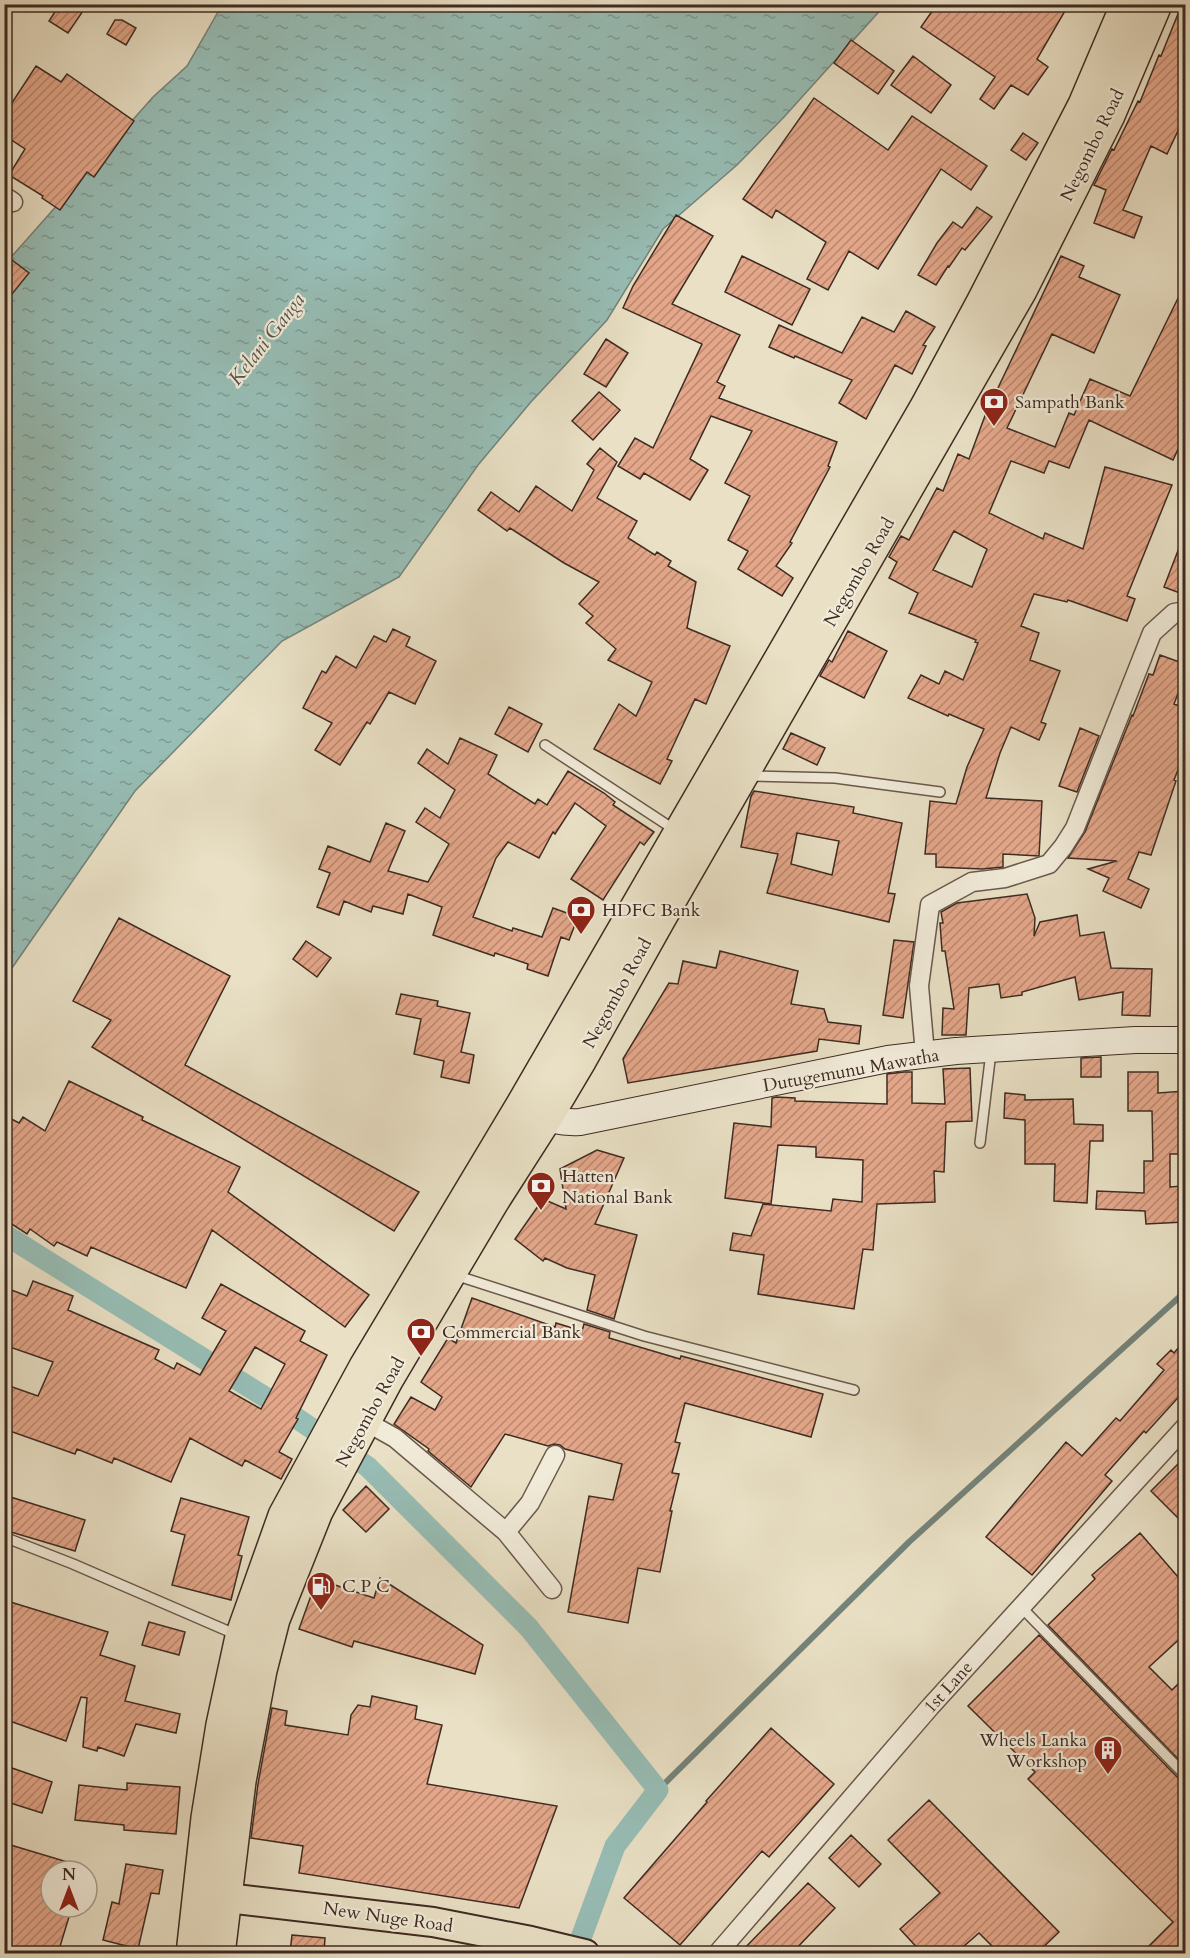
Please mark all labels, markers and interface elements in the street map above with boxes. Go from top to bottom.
street label: Negombo Road [1054,84,1131,206]
water label: Kelani Ganga [222,288,311,391]
bank icon: Sampath Bank [978,386,1010,428]
place label: Sampath Bank [1015,390,1125,415]
street label: Negombo Road [818,513,901,631]
bank icon: HDFC Bank [565,894,597,936]
place label: HDFC Bank [602,898,701,923]
street label: Negombo Road [577,933,658,1053]
street label: Dutugemunu Mawatha [761,1043,941,1098]
place label: Hatten National Bank [562,1164,673,1210]
bank icon: Hatten National Bank [525,1170,557,1212]
bank icon: Commercial Bank [405,1316,437,1358]
place label: Commercial Bank [442,1320,581,1345]
street label: Negombo Road [330,1352,411,1472]
fuel station icon: C P C [305,1570,337,1612]
place label: C P C [342,1574,390,1599]
street label: 1st Lane [918,1656,979,1719]
place label: Wheels Lanka Workshop [978,1728,1087,1774]
building icon: Wheels Lanka Workshop [1092,1734,1124,1776]
north arrow [39,1859,99,1919]
text: N [62,1864,76,1886]
street label: New Nuge Road [321,1896,455,1939]

